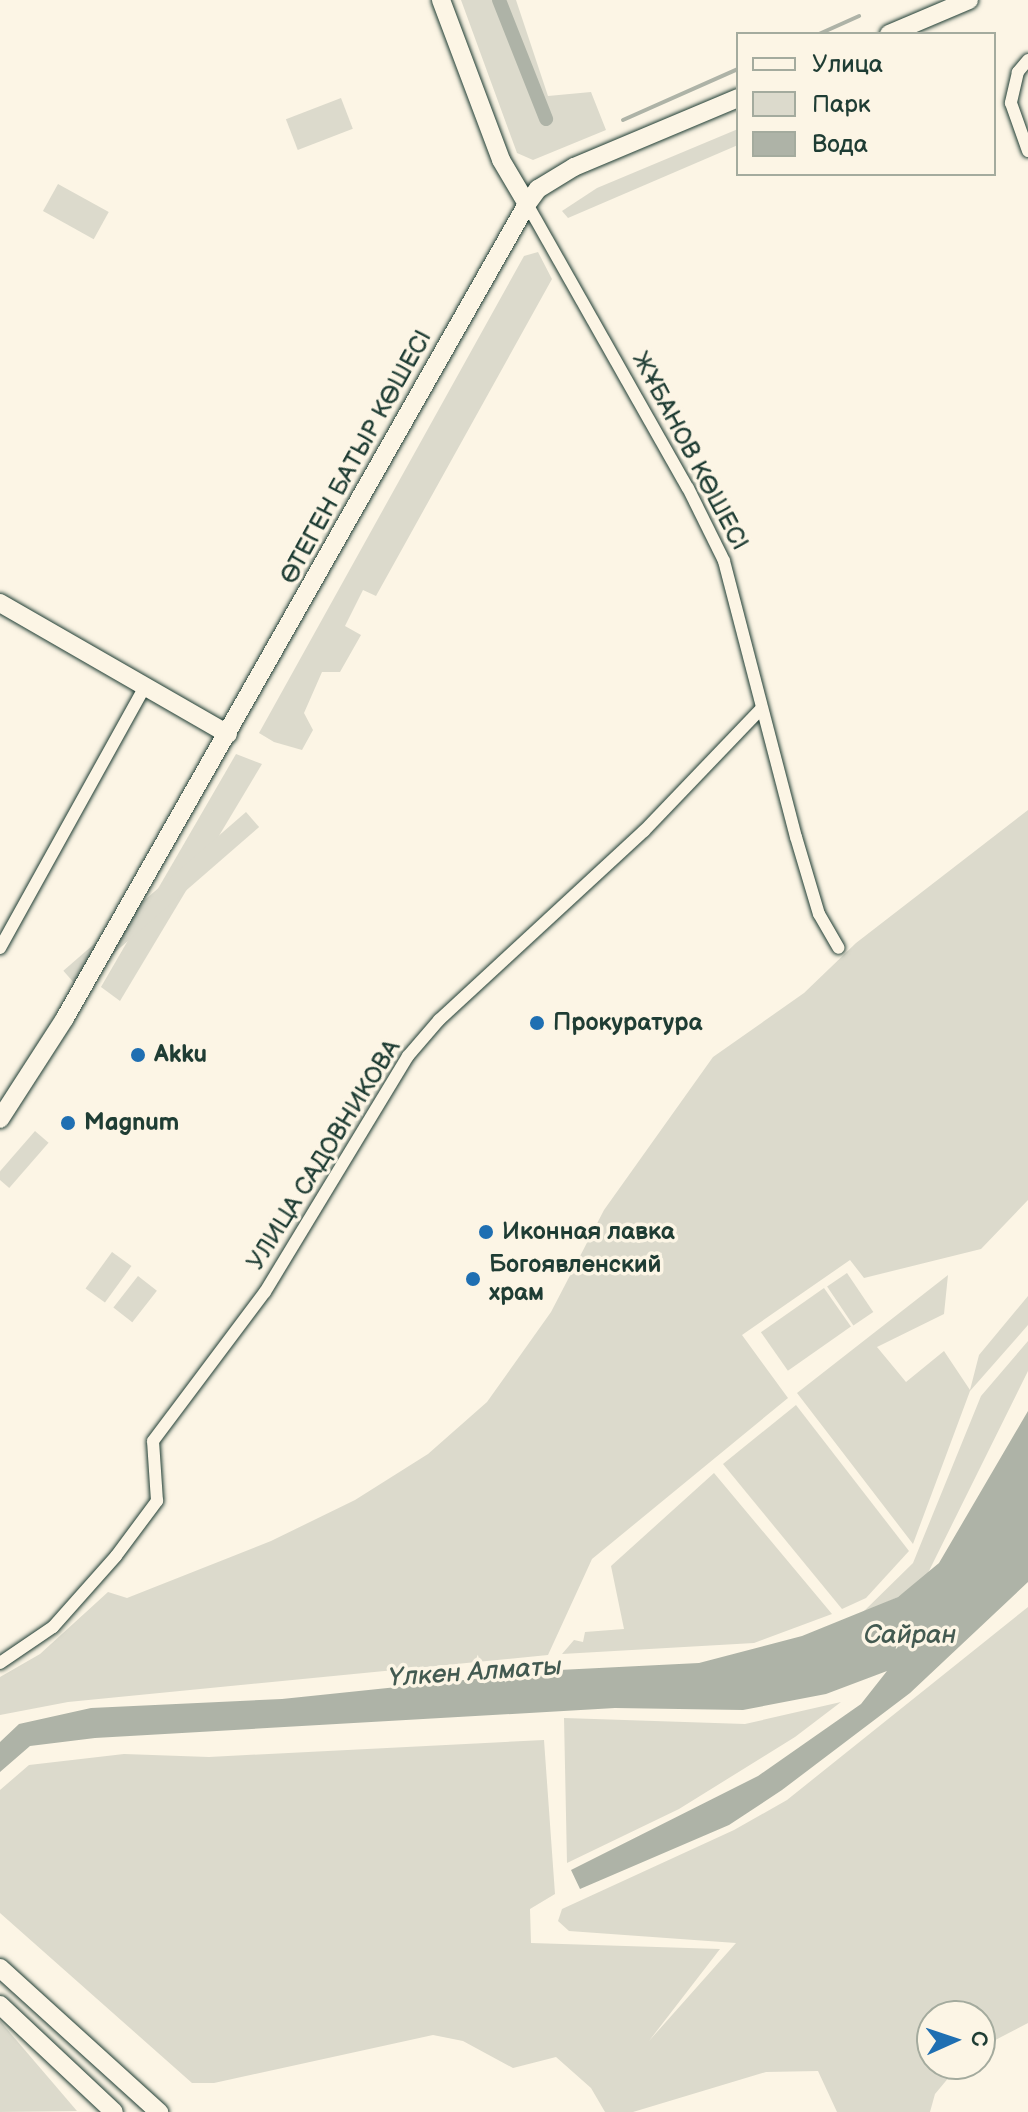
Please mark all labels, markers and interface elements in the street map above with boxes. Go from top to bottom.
legend [736,32,996,176]
text: Улица [812,50,883,79]
text: Парк [812,90,870,119]
text: Вода [812,130,868,159]
street label: ӨТЕГЕН БАТЫР КӨШЕСІ [274,325,438,589]
street label: ЖҰБАНОВ КӨШЕСІ [626,347,754,555]
place label: Прокуратура [553,1009,702,1037]
marker: Прокуратура [528,1014,546,1032]
street label: УЛИЦА САДОВНИКОВА [241,1035,407,1275]
place label: Akku [154,1041,207,1069]
marker: Akku [129,1046,147,1064]
place label: Magnum [84,1109,179,1137]
marker: Magnum [59,1114,77,1132]
place label: Иконная лавка [502,1218,675,1246]
marker: Иконная лавка [477,1223,495,1241]
place label: Богоявленский храм [489,1251,661,1307]
marker: Богоявленский храм [464,1270,482,1288]
water label: Сайран [864,1620,956,1652]
water label: Үлкен Алматы [387,1651,563,1695]
north arrow [916,2000,996,2080]
text: С [965,2030,992,2047]

